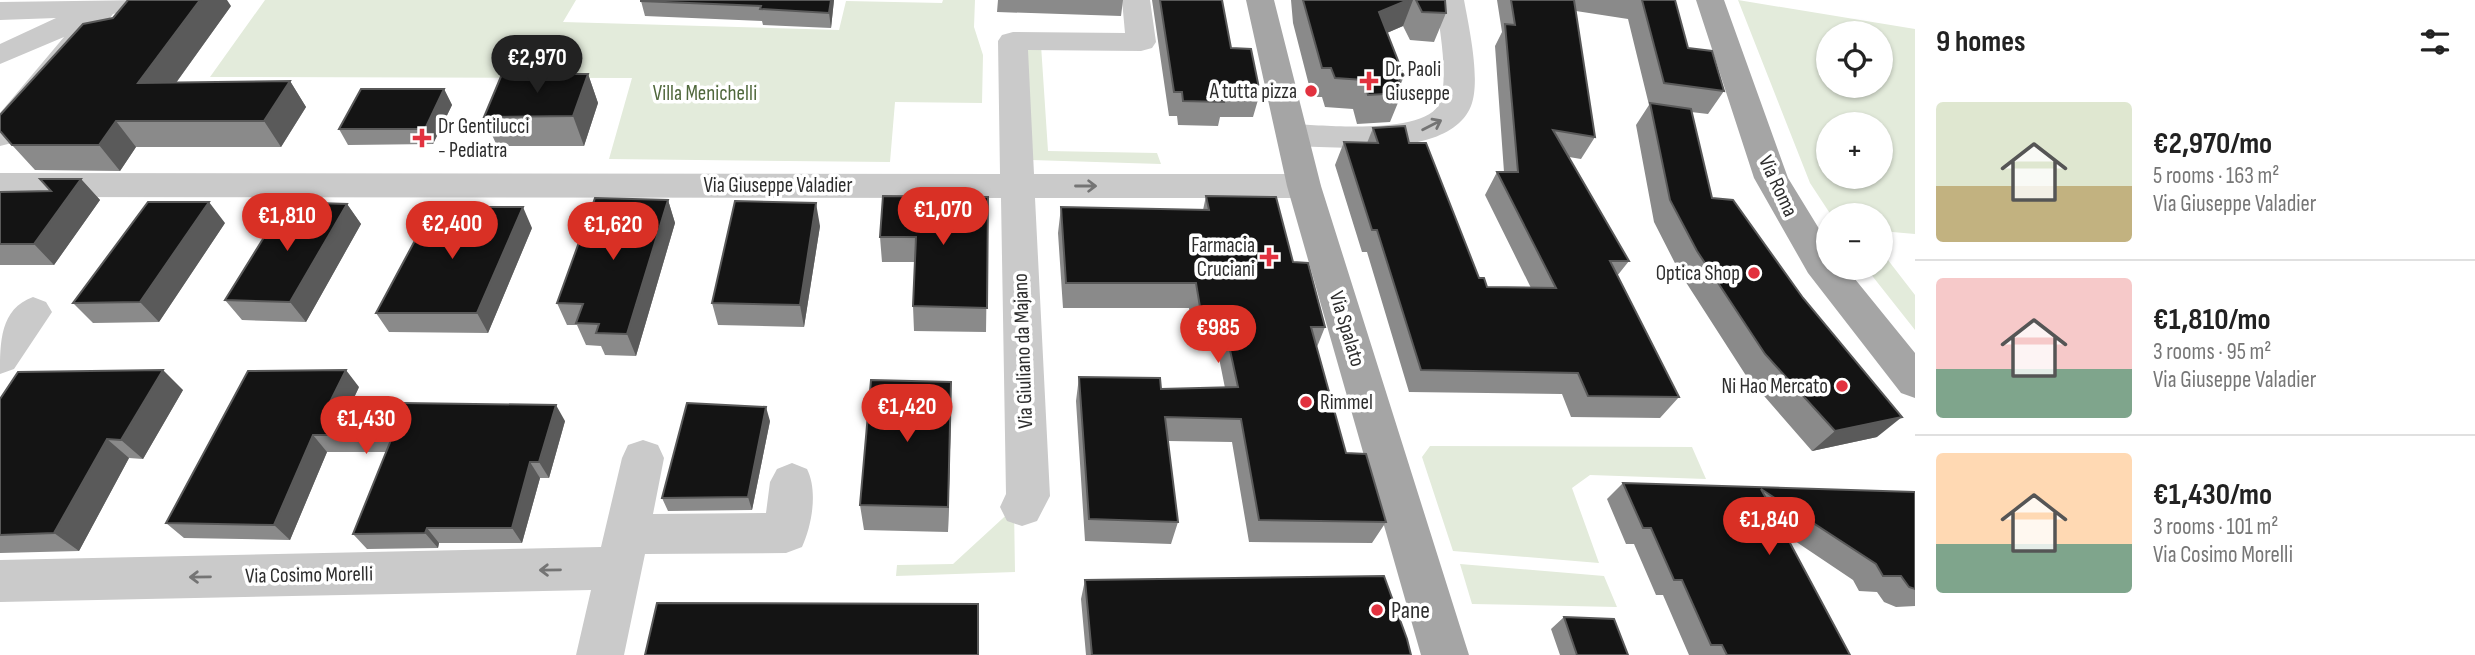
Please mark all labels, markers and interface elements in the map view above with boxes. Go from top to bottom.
map controls [1816,21,1893,280]
button: locate [1816,21,1893,98]
icon: filters [2416,23,2454,61]
text: 9 homes [1936,24,2026,60]
pin: €2,970 [480,36,594,95]
text: €2,970 [507,44,567,72]
place label: Dr. Paoli Giuseppe [1385,57,1450,106]
marker: Dr. Paoli Giuseppe [1359,71,1379,91]
place label: A tutta pizza [1209,79,1297,104]
park label: Villa Menichelli [653,81,757,106]
marker: A tutta pizza [1303,83,1319,99]
button: + [1816,112,1893,189]
place label: Dr Gentilucci - Pediatra [438,114,529,163]
one-way arrow [1421,118,1442,132]
text: €2,970/mo [2153,126,2272,162]
marker: Dr Gentilucci - Pediatra [412,128,432,148]
icon: home [1992,130,2076,214]
street label: Via Roma [1753,151,1803,221]
text: 5 rooms · 163 m² [2153,162,2279,190]
street label: Via Giuseppe Valadier [703,173,853,198]
one-way arrow [1074,179,1097,193]
pin: €1,070 [886,188,1000,247]
text: Via Giuseppe Valadier [2153,190,2316,218]
pin: €1,810 [230,194,344,253]
text: €1,070 [914,196,972,224]
text: €1,810 [258,202,316,230]
pin: €2,400 [395,202,509,261]
pin: €1,620 [556,202,670,262]
button: − [1816,203,1893,280]
text: €2,400 [422,210,482,238]
text: €1,620 [584,211,642,239]
place label: Farmacia Cruciani [1191,233,1255,282]
marker: Farmacia Cruciani [1261,249,1277,265]
place label: Optica Shop [1656,261,1740,286]
marker: Optica Shop [1746,265,1762,281]
street label: Via Giuliano da Majano [1008,273,1038,429]
street label: Via Spalato [1324,288,1370,370]
text: €1,810/mo [2153,302,2271,338]
pin: €985 [1177,306,1259,365]
icon: home [1992,306,2076,390]
text: €985 [1196,314,1240,342]
text: 3 rooms · 95 m² [2153,338,2272,366]
text: Via Giuseppe Valadier [2153,366,2316,394]
place label: Ni Hao Mercato [1721,374,1828,399]
marker: Ni Hao Mercato [1834,378,1850,394]
pin: €1,420 [850,384,964,444]
place label: Rimmel [1320,390,1373,415]
text: €1,420 [878,393,936,421]
marker: Rimmel [1298,394,1314,410]
pin: €1,430 [309,396,423,456]
text: €1,430 [336,405,396,433]
text: €1,430/mo [2153,477,2272,513]
icon: home [1992,481,2076,565]
pin: €1,840 [1712,498,1826,557]
text: €1,840 [1739,506,1799,534]
text: 3 rooms · 101 m² [2153,513,2278,541]
text: Via Cosimo Morelli [2153,541,2293,569]
street label: Via Cosimo Morelli [245,561,373,589]
one-way arrow [539,563,562,576]
one-way arrow [189,570,212,584]
place label: Pane [1391,596,1430,625]
marker: Pane [1369,602,1385,618]

